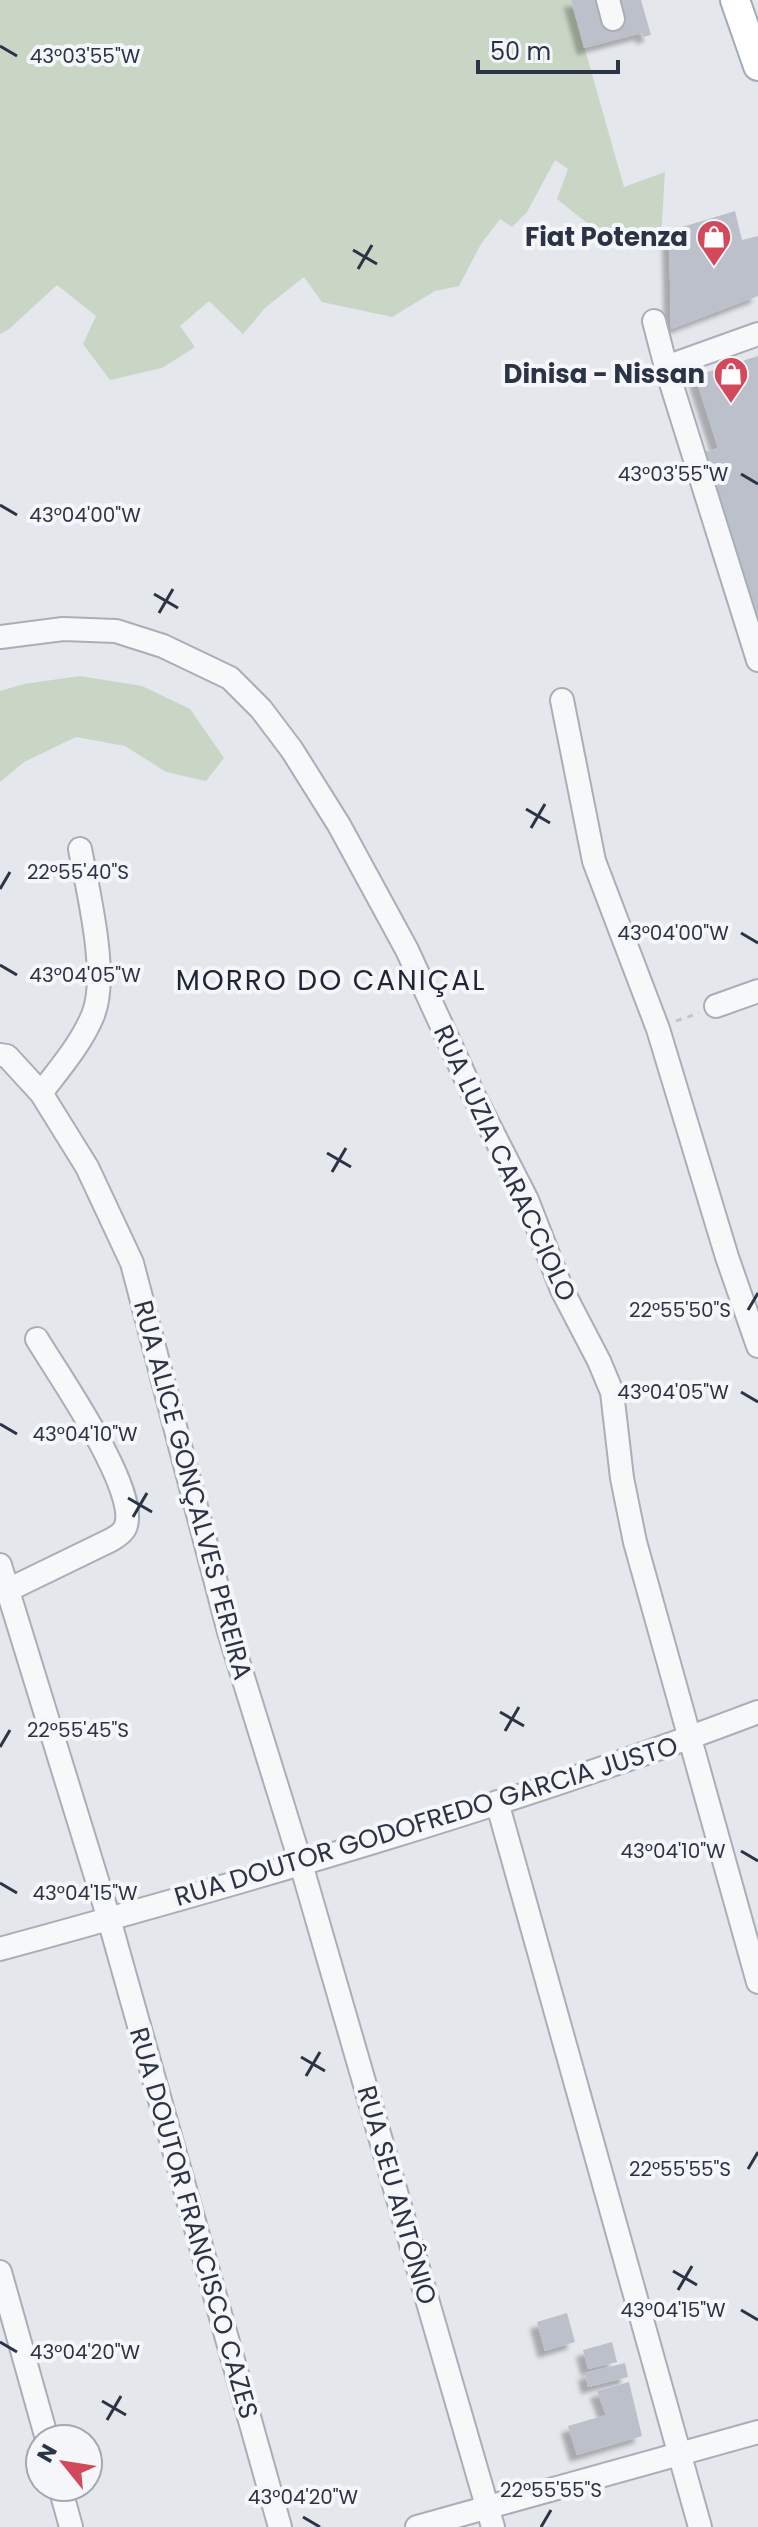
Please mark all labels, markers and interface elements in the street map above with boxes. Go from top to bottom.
scale bar [478,24,618,74]
text: 50 m [490,35,551,68]
text: 43°03'55"W [30,42,141,70]
shop icon: Fiat Potenza [695,218,733,268]
place label: Fiat Potenza [525,219,688,255]
shop icon: Dinisa - Nissan [712,355,750,405]
place label: Dinisa - Nissan [504,356,705,392]
text: 43°03'55"W [618,460,729,488]
text: 43°04'00"W [29,501,141,529]
text: 22°55'40"S [27,858,129,886]
text: 43°04'00"W [617,919,729,947]
text: 43°04'05"W [29,961,141,989]
district label: MORRO DO CANIÇAL [176,961,486,1000]
street label: RUA LUZIA CARACCIOLO [425,1019,585,1307]
street label: RUA ALICE GONÇALVES PEREIRA [125,1296,261,1684]
text: 22°55'50"S [629,1296,731,1324]
text: 43°04'05"W [617,1378,729,1406]
text: 43°04'10"W [32,1420,138,1448]
text: 22°55'45"S [27,1716,129,1744]
street label: RUA DOUTOR GODOFREDO GARCIA JUSTO [170,1727,682,1915]
text: 43°04'10"W [620,1837,726,1865]
text: 43°04'15"W [32,1879,138,1907]
street label: RUA DOUTOR FRANCISCO CAZES [121,2023,267,2423]
street label: RUA SEU ANTÔNIO [349,2081,445,2309]
text: 22°55'55"S [629,2155,731,2183]
text: 43°04'15"W [620,2296,726,2324]
text: 43°04'20"W [30,2338,141,2366]
north arrow [24,2423,104,2503]
text: N [30,2438,65,2468]
text: 22°55'55"S [500,2476,602,2504]
text: 43°04'20"W [248,2483,359,2511]

